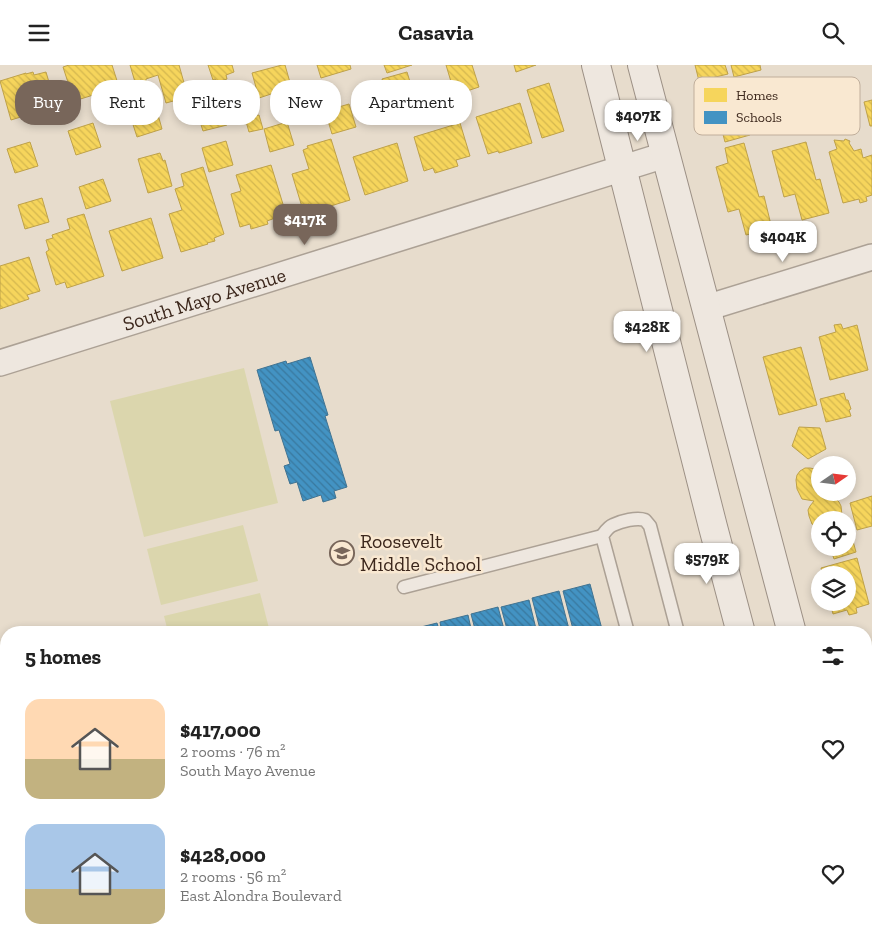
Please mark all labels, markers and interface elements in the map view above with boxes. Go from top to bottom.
icon: menu [25,19,53,47]
text: Casavia [398,19,474,46]
icon: search [819,19,847,47]
legend [694,77,860,135]
chip: Buy [15,80,81,125]
chip: Rent [91,80,163,125]
chip: Filters [173,80,260,125]
chip: New [270,80,341,125]
chip: Apartment [351,80,472,125]
text: Homes [736,87,778,104]
pin: $407K [603,99,673,142]
text: $407K [616,106,660,125]
text: Schools [736,109,782,126]
pin: $417K [270,203,340,246]
text: $417K [284,210,326,229]
pin: $404K [748,221,818,263]
text: $404K [760,227,806,246]
street label: South Mayo Avenue [120,262,289,336]
pin: $428K [612,311,682,353]
text: $428K [625,317,669,336]
north arrow [811,456,856,501]
map controls [811,456,856,611]
button: locate [811,511,856,556]
place label: Roosevelt Middle School [360,529,481,576]
school or university icon: Roosevelt Middle School [329,540,355,566]
pin: $579K [672,543,742,585]
text: $579K [685,549,729,568]
button: layers [811,566,856,611]
icon: filters [819,642,847,670]
text: 5 homes [25,644,101,669]
text: $417,000 [180,717,261,742]
icon: home [65,719,125,779]
icon: heart [819,735,847,763]
text: 2 rooms · 76 m² [180,742,286,761]
text: South Mayo Avenue [180,761,315,780]
text: $428,000 [180,842,266,867]
icon: home [65,844,125,904]
icon: heart [819,860,847,888]
text: 2 rooms · 56 m² [180,867,286,886]
text: East Alondra Boulevard [180,886,342,905]

